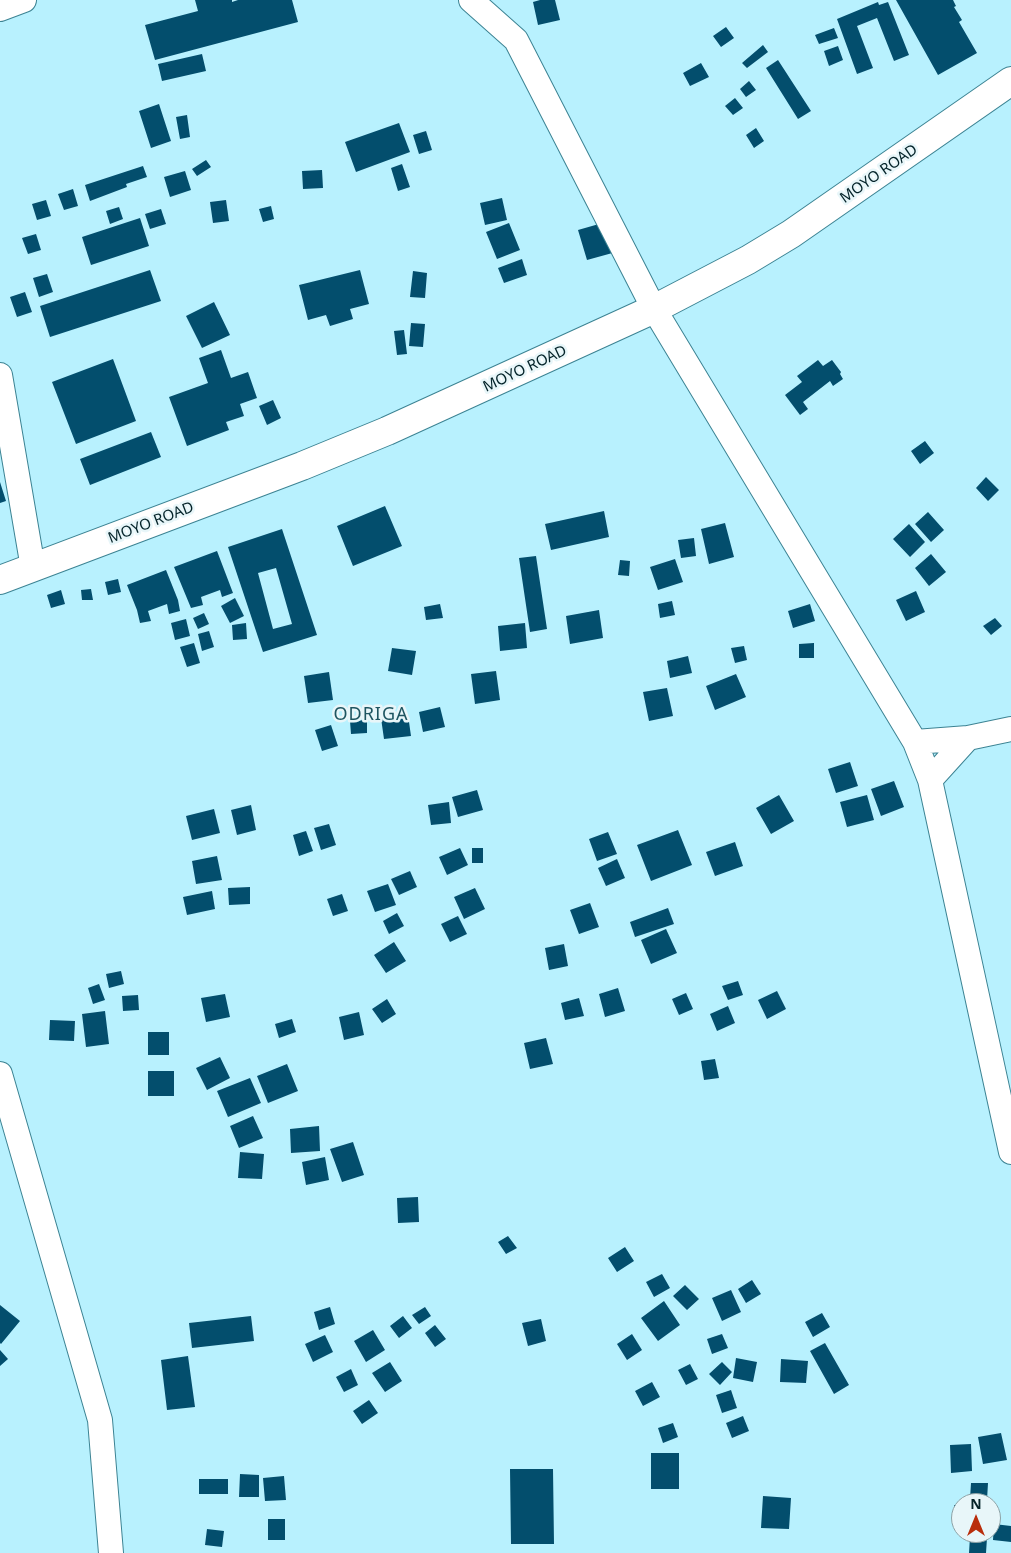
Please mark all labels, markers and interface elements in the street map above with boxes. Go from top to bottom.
street label: MOYO ROAD [837,141,921,207]
street label: MOYO ROAD [480,342,570,396]
street label: MOYO ROAD [106,498,196,548]
district label: ODRIGA [333,704,409,726]
north arrow [951,1493,1001,1543]
text: N [970,1494,982,1513]

